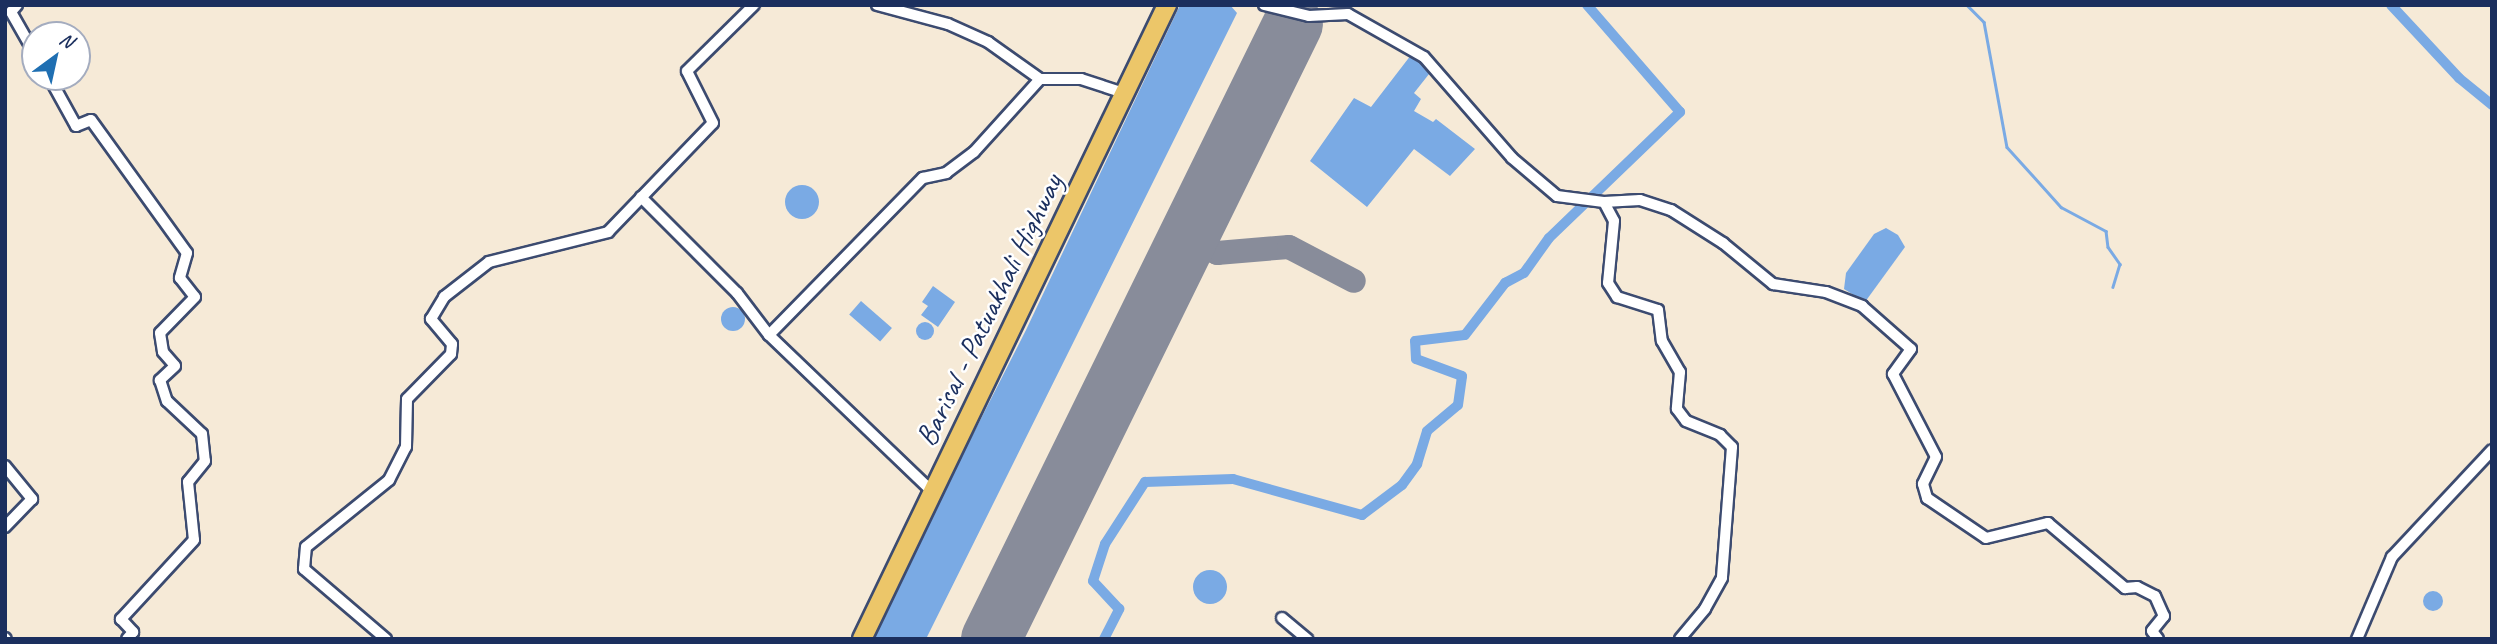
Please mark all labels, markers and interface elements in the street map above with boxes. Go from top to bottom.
north arrow [21,21,91,91]
text: N [55,27,78,53]
street label: Barisal - Patuakhali Highway [908,169,1070,451]

